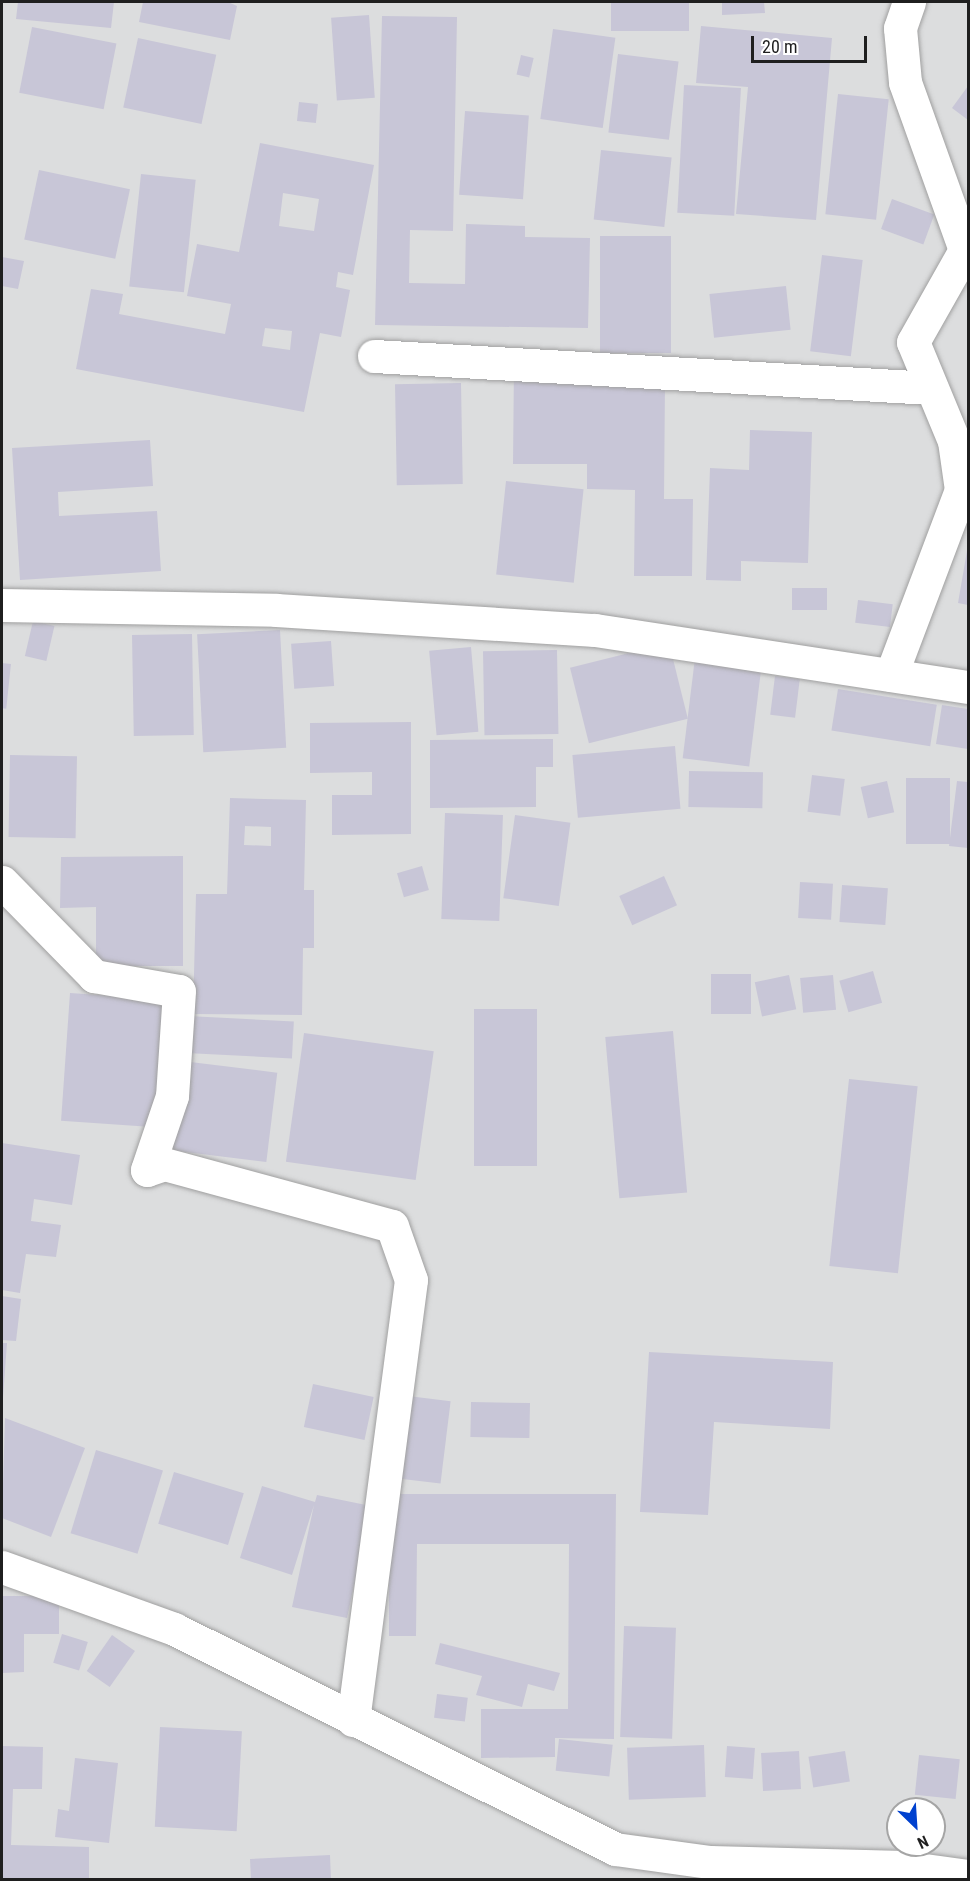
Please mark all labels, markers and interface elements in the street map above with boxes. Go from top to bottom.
scale bar [754,24,870,62]
text: 20 m [762,36,797,57]
north arrow [886,1797,946,1857]
text: N [915,1831,931,1853]

